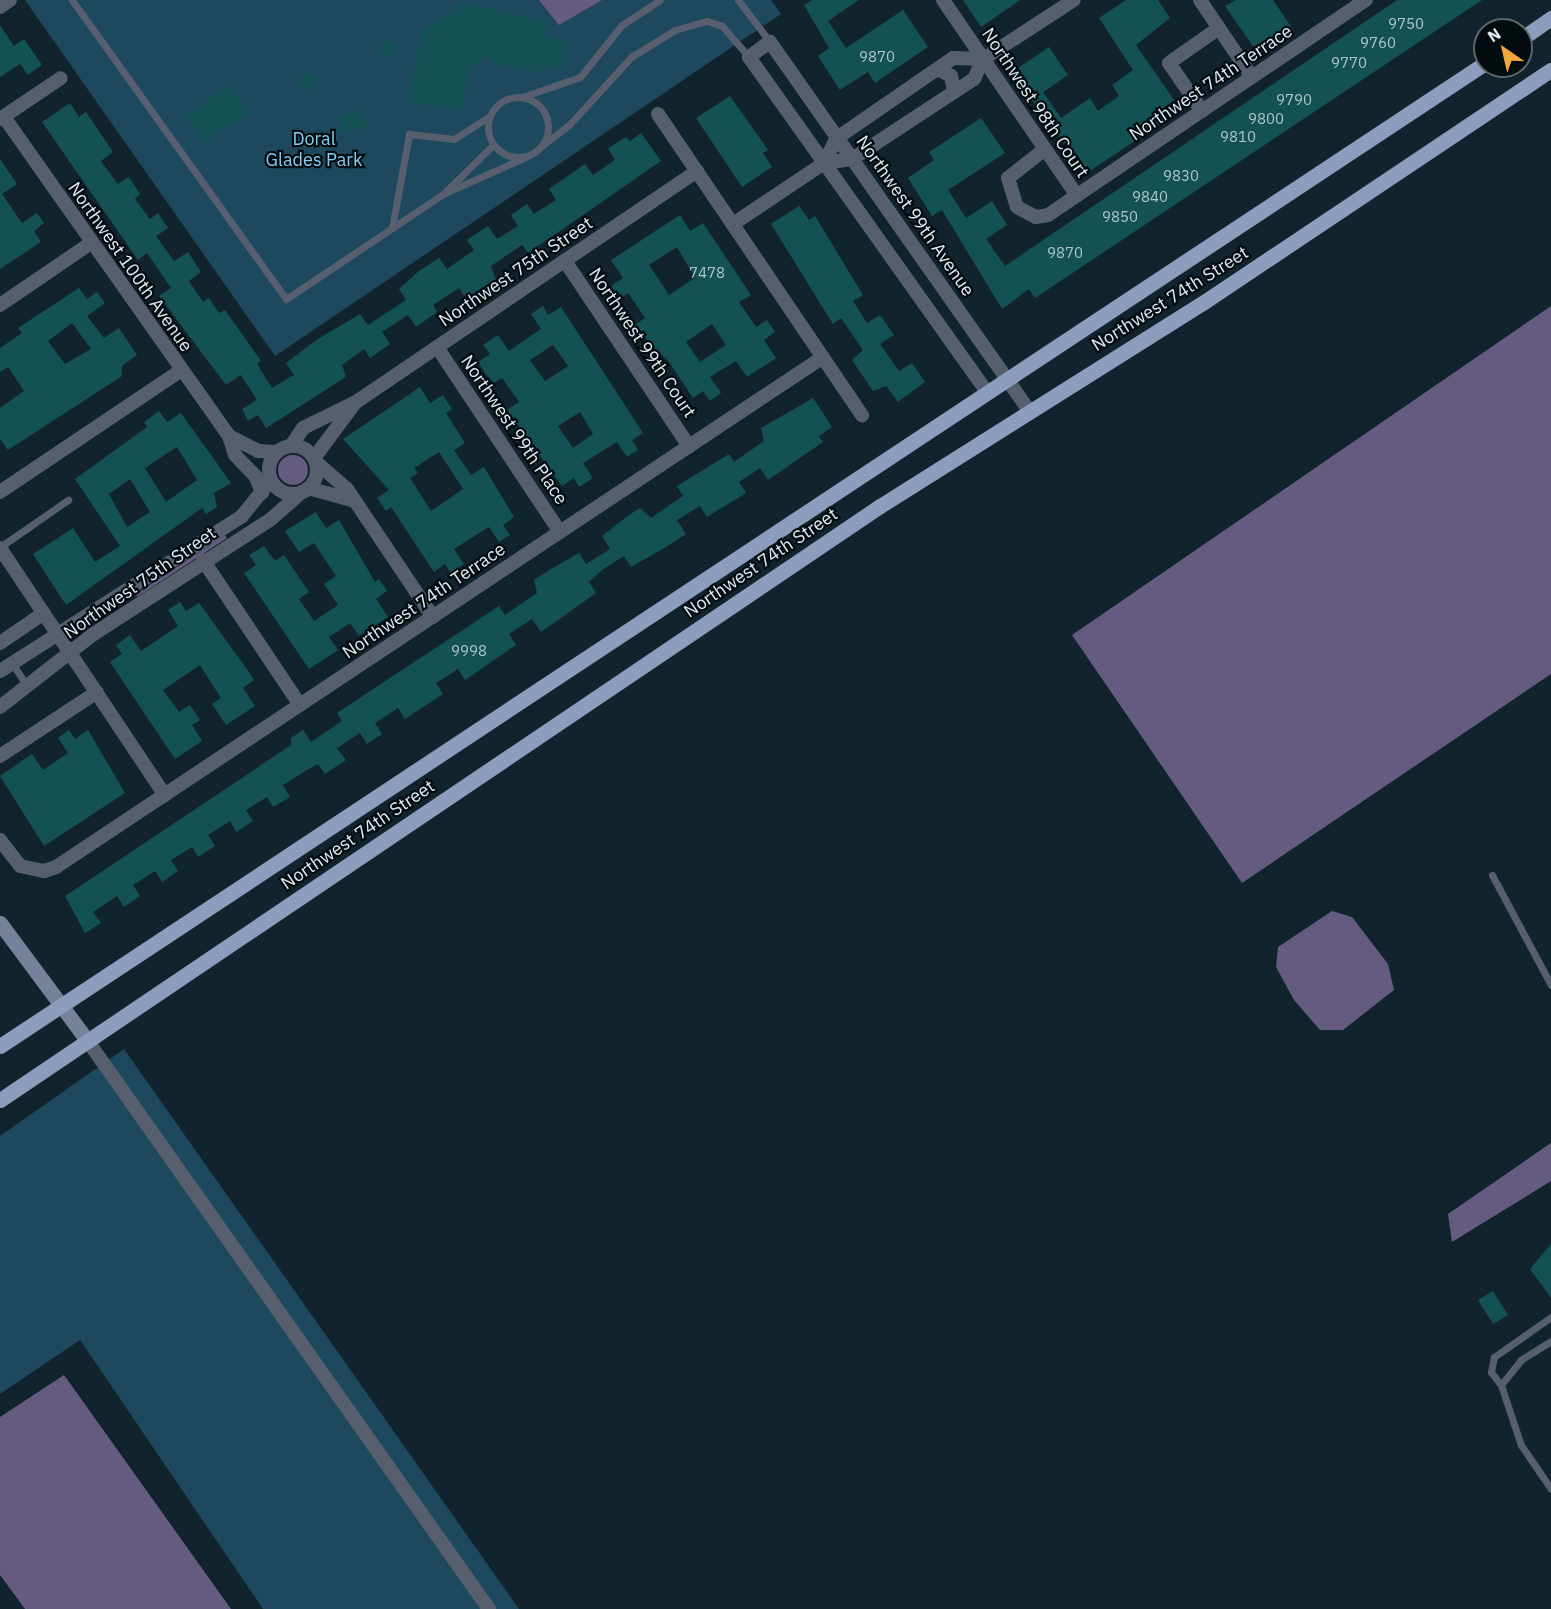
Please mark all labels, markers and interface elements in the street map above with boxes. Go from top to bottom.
house number: 9750 [1388,15,1424,33]
north arrow [1473,18,1533,78]
street label: Northwest 74th Terrace [1125,20,1297,146]
text: N [1484,23,1504,46]
street label: Northwest 98th Court [977,24,1093,182]
house number: 9760 [1360,34,1396,52]
house number: 9870 [859,48,895,66]
house number: 9770 [1331,54,1367,72]
house number: 9790 [1276,91,1312,109]
house number: 9800 [1248,110,1284,128]
house number: 9810 [1220,128,1256,146]
park label: Doral Glades Park [266,129,362,172]
street label: Northwest 99th Avenue [851,131,979,301]
house number: 9830 [1163,167,1199,185]
street label: Northwest 100th Avenue [63,178,197,356]
house number: 9840 [1132,188,1168,206]
house number: 9850 [1102,208,1138,226]
street label: Northwest 75th Street [435,213,597,331]
street label: Northwest 74th Street [1088,242,1252,356]
house number: 9870 [1047,244,1083,262]
street label: Northwest 99th Court [584,264,700,422]
house number: 7478 [689,264,725,282]
street label: Northwest 99th Place [456,351,572,509]
street label: Northwest 74th Street [680,504,842,622]
street label: Northwest 75th Street [60,522,220,644]
street label: Northwest 74th Terrace [338,538,510,664]
house number: 9998 [451,642,487,660]
street label: Northwest 74th Street [277,776,439,894]

